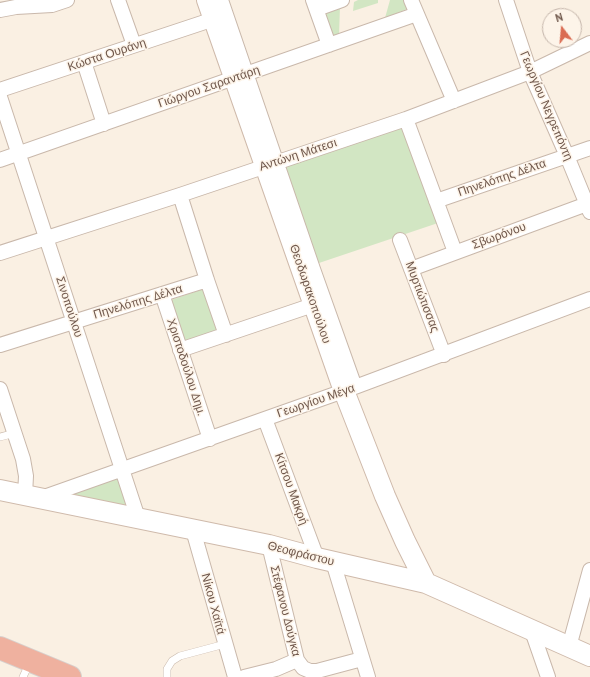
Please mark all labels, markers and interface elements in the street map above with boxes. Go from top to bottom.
north arrow [542,8,582,48]
text: N [554,10,564,25]
street label: Κώστα Ουράνη [66,36,148,74]
street label: Γεωργίου Νεγρεπόντη [516,49,576,163]
street label: Γιώργου Σαραντάρη [156,63,262,111]
street label: Αντώνη Μάτεσι [257,136,339,174]
street label: Πηνελόπης Δέλτα [456,156,548,200]
street label: Σβωρόνου [470,220,528,252]
street label: Θεοδωρακοπούλου [286,243,334,345]
street label: Μυρτιώτισσας [402,260,442,334]
street label: Σινοπούλου [52,275,86,339]
street label: Πηνελόπης Δέλτα [92,282,184,322]
street label: Χριστοδούλου Δημ. [164,317,208,417]
street label: Γεωργίου Μέγα [275,381,357,421]
street label: Κίτσου Μακρή [271,451,311,527]
street label: Θεοφράστου [266,539,336,569]
street label: Στέφανου Δούγκα [267,564,303,658]
street label: Νίκου Χαϊτά [198,572,228,636]

